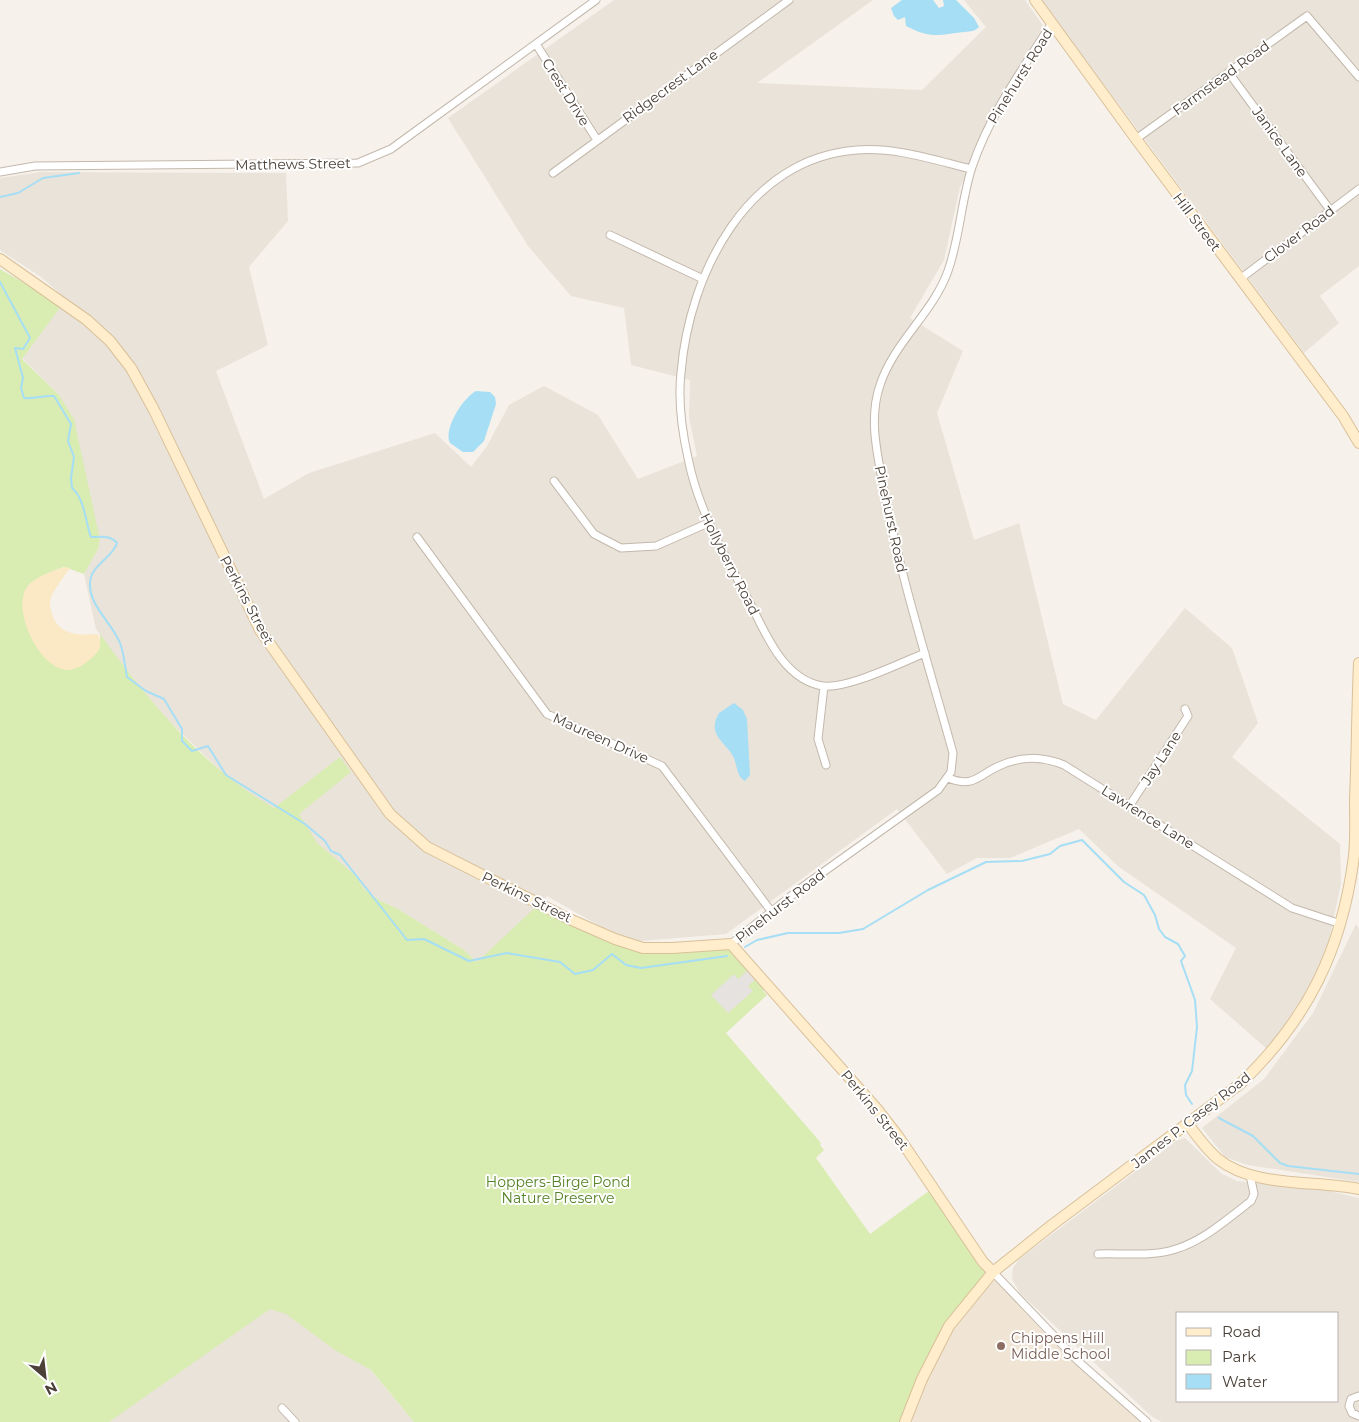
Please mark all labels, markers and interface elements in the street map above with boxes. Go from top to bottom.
street label: Pinehurst Road [983,25,1057,127]
street label: Farmstead Road [1169,37,1273,119]
street label: Ridgecrest Lane [619,45,721,127]
street label: Crest Drive [538,55,594,129]
street label: Janice Lane [1248,102,1312,181]
street label: Matthews Street [235,154,351,174]
street label: Hill Street [1169,189,1225,255]
street label: Clover Road [1260,202,1338,266]
street label: Pinehurst Road [871,464,911,574]
street label: Hollyberry Road [697,510,763,618]
street label: Perkins Street [216,552,278,648]
street label: Maureen Drive [550,709,652,767]
street label: Jay Lane [1136,728,1185,789]
street label: Lawrence Lane [1098,781,1198,853]
street label: Pinehurst Road [732,865,828,947]
street label: Perkins Street [479,867,575,927]
street label: Perkins Street [837,1066,913,1154]
street label: James P. Casey Road [1127,1068,1254,1173]
park label: Hoppers-Birge Pond Nature Preserve [486,1173,630,1207]
legend [1176,1312,1339,1402]
text: Road [1222,1322,1261,1341]
place label: Chippens Hill Middle School [1011,1329,1110,1363]
marker: Chippens Hill Middle School [995,1340,1007,1352]
text: Park [1222,1347,1256,1366]
north arrow [20,1352,70,1402]
text: Water [1222,1372,1268,1391]
text: N [42,1378,60,1399]

